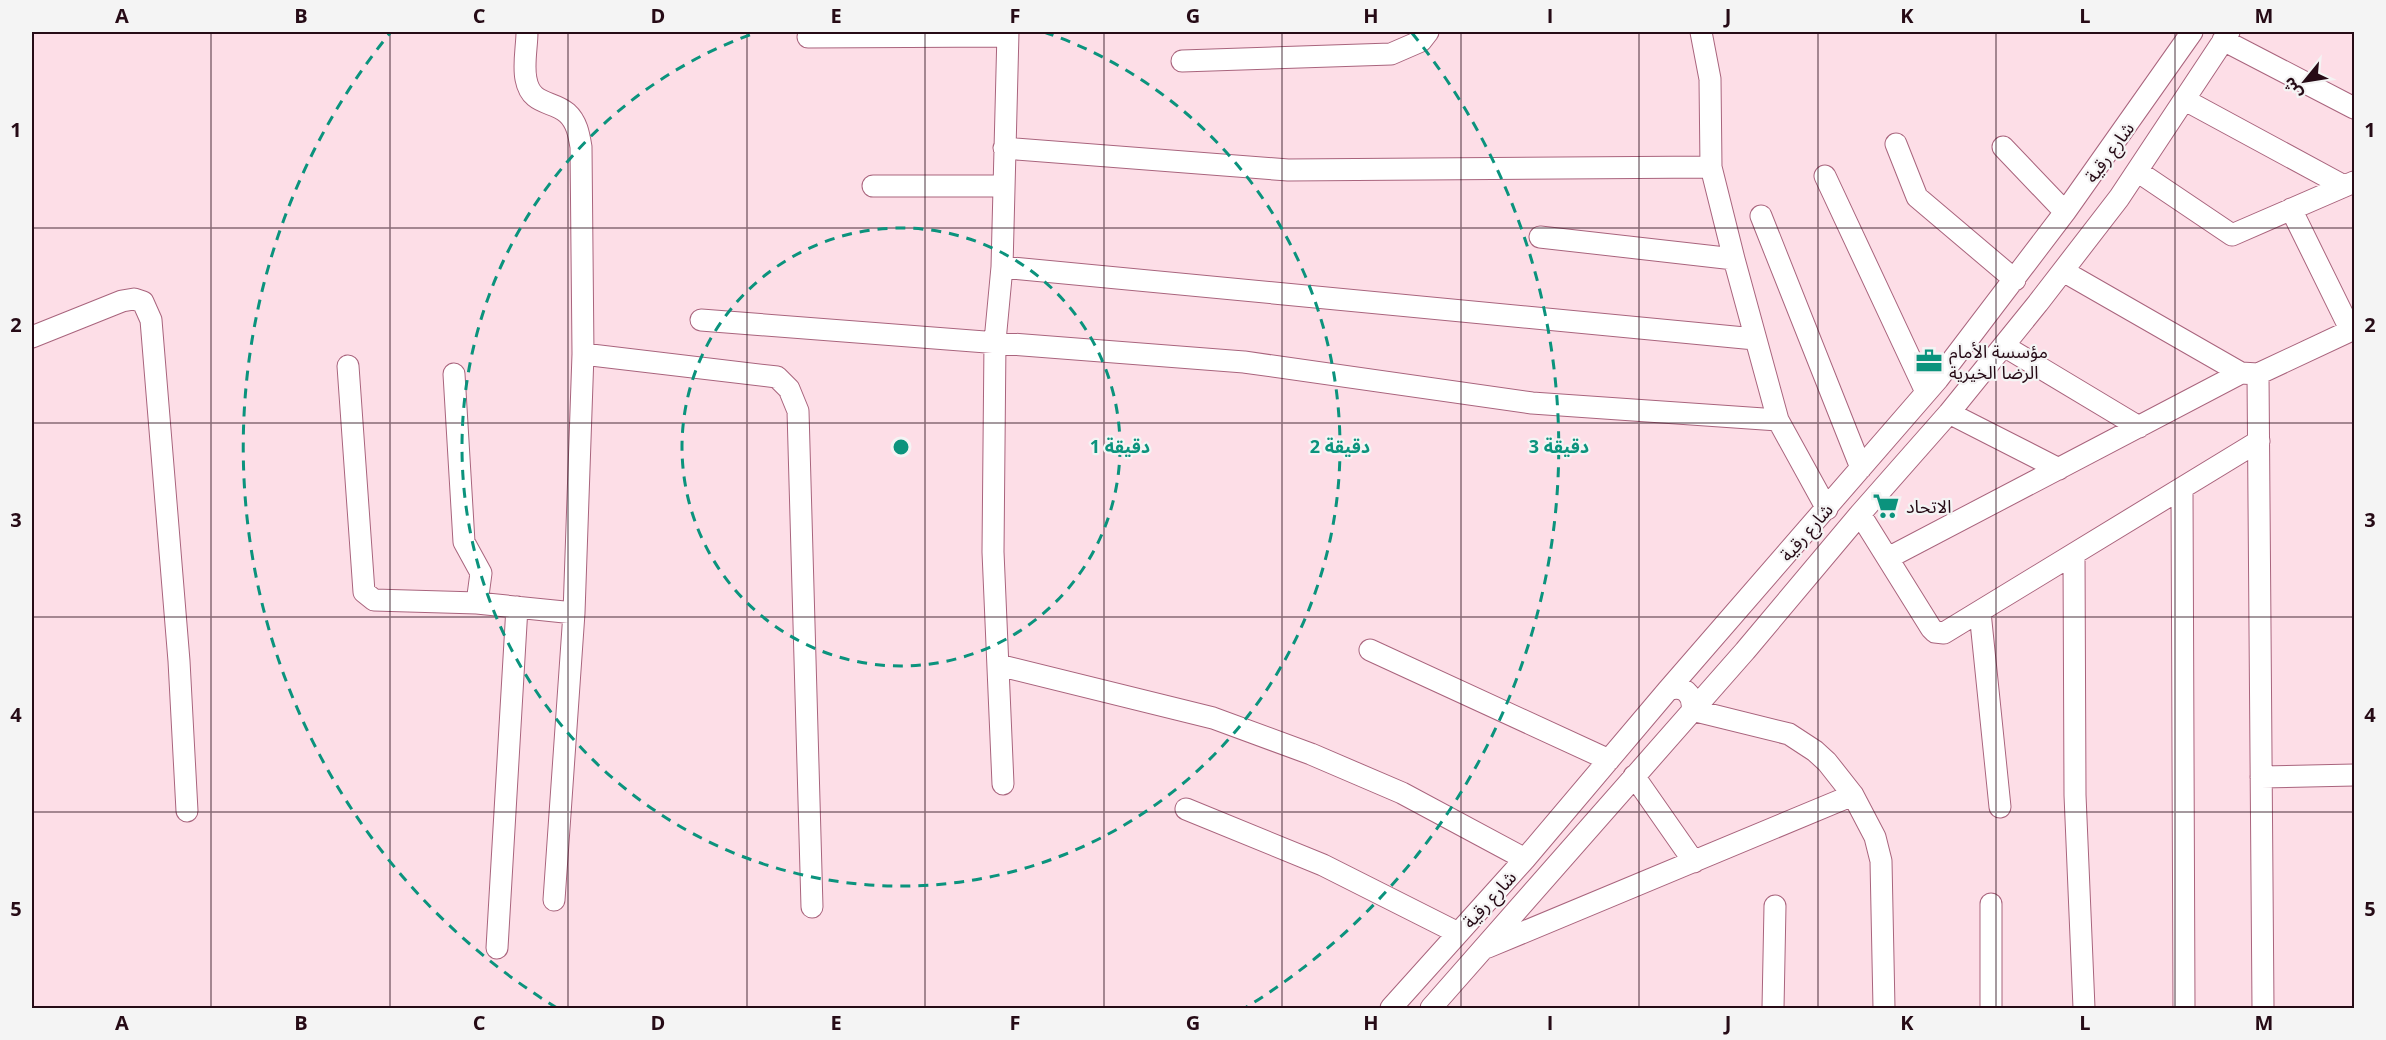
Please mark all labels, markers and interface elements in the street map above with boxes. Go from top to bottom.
text: A [115,2,129,29]
text: B [294,2,308,29]
text: C [473,2,486,29]
text: D [651,2,665,29]
text: E [830,2,842,29]
text: F [1010,2,1020,29]
text: G [1186,2,1200,29]
text: H [1363,2,1379,29]
text: I [1547,2,1553,29]
text: J [1723,2,1731,29]
text: K [1900,2,1914,29]
text: L [2079,2,2091,29]
text: M [2255,2,2273,29]
north arrow [2275,51,2335,111]
text: ش [2277,73,2307,103]
text: 1 [10,116,22,143]
text: 1 [2364,116,2376,143]
street label: شارع رقية [2079,117,2142,189]
text: 2 [10,311,22,338]
text: 2 [2364,311,2376,338]
place label: مؤسسة الأمام الرضا الخيرية [1949,339,2048,384]
office icon: مؤسسة الأمام الرضا الخيرية [1914,346,1944,376]
text: 1 دقيقة [1090,434,1150,458]
text: 2 دقيقة [1310,434,1370,458]
text: 3 دقيقة [1529,434,1589,458]
centre of rings [891,437,911,457]
supermarket icon: الاتحاد [1871,491,1901,521]
place label: الاتحاد [1906,494,1951,518]
street label: شارع رقية [1774,498,1840,568]
text: 3 [10,506,22,533]
text: 3 [2364,506,2376,533]
text: 4 [10,701,22,728]
text: 4 [2364,701,2376,728]
street label: شارع رقية [1457,865,1523,935]
text: 5 [10,895,22,922]
text: 5 [2364,895,2376,922]
text: A [115,1009,129,1036]
text: B [294,1009,308,1036]
text: C [473,1009,486,1036]
text: D [651,1009,665,1036]
text: E [830,1009,842,1036]
text: F [1010,1009,1020,1036]
text: G [1186,1009,1200,1036]
text: H [1363,1009,1379,1036]
text: I [1547,1009,1553,1036]
text: J [1723,1009,1731,1036]
text: K [1900,1009,1914,1036]
text: L [2079,1009,2091,1036]
text: M [2255,1009,2273,1036]

